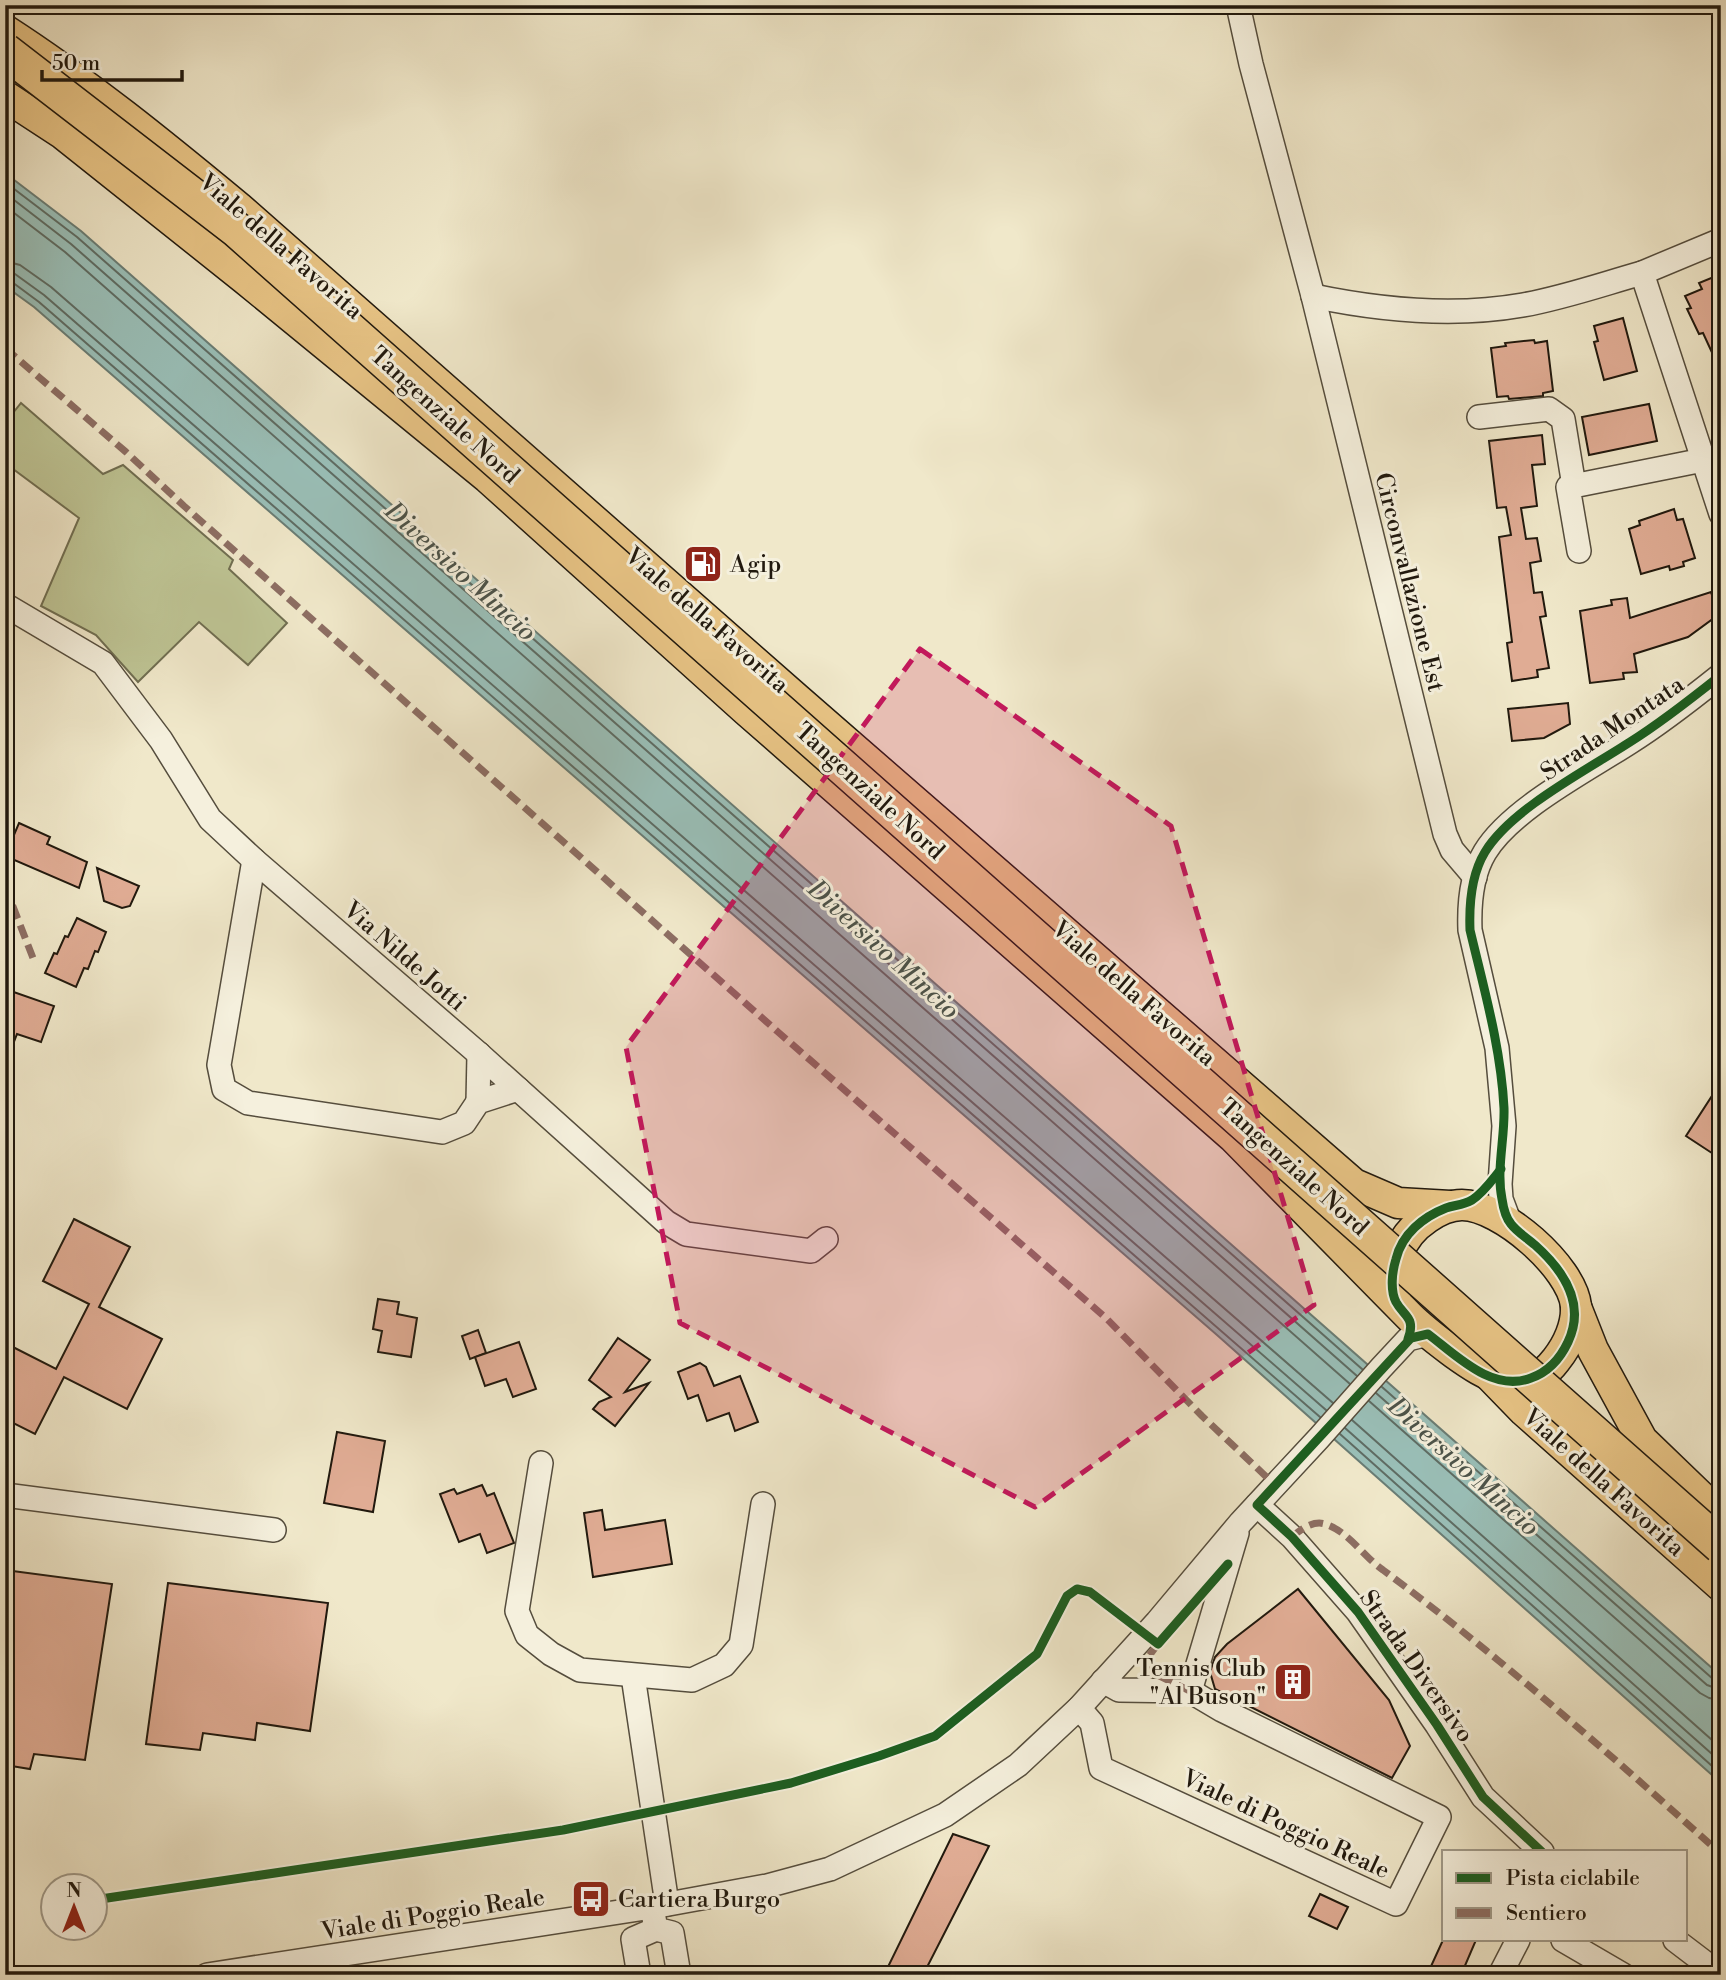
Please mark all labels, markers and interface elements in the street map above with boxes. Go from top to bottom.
scale bar [42,38,182,82]
text: 50 m [52,51,100,77]
street label: Viale della Favorita [191,167,369,327]
street label: Tangenziale Nord [363,341,526,491]
street label: Circonvallazione Est [1367,470,1451,695]
water label: Diversivo Mincio [377,495,543,648]
street label: Viale della Favorita [617,541,795,701]
fuel station icon: Agip [682,543,724,585]
place label: Agip [729,550,781,580]
street label: Strada Montata [1535,669,1691,788]
street label: Tangenziale Nord [788,717,951,867]
water label: Diversivo Mincio [800,873,966,1026]
street label: Via Nilde Jotti [336,895,472,1018]
street label: Viale della Favorita [1044,914,1222,1074]
street label: Tangenziale Nord [1212,1093,1375,1243]
water label: Diversivo Mincio [1380,1390,1546,1543]
street label: Viale della Favorita [1515,1401,1691,1564]
street label: Strada Diversivo [1352,1585,1480,1749]
place label: Tennis Club "Al Buson" [1136,1654,1266,1712]
building icon: Tennis Club "Al Buson" [1272,1661,1314,1703]
street label: Viale di Poggio Reale [1176,1763,1394,1886]
legend [1442,1850,1688,1941]
text: Pista ciclabile [1506,1866,1640,1892]
north arrow [38,1871,108,1941]
bus stop icon: Cartiera Burgo [570,1878,612,1920]
text: N [66,1879,82,1903]
street label: Viale di Poggio Reale [318,1883,547,1948]
place label: Cartiera Burgo [618,1885,780,1915]
text: Sentiero [1506,1901,1587,1927]

